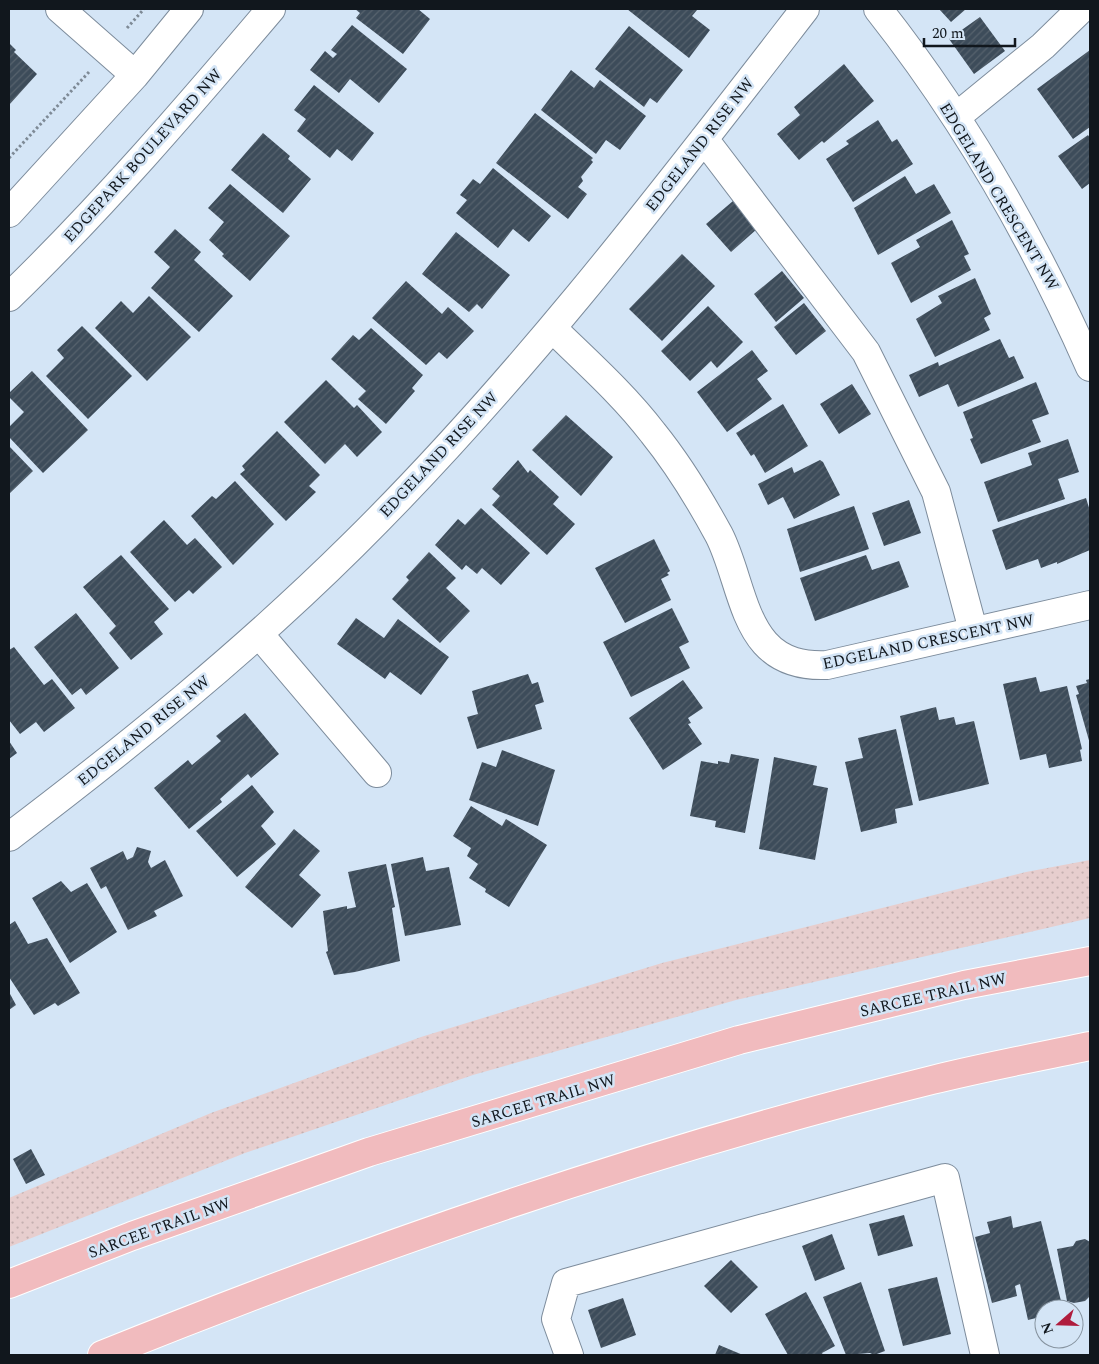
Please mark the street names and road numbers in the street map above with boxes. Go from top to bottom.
street label: EDGEPARK BOULEVARD NW [58,63,228,248]
street label: EDGELAND RISE NW [640,72,760,217]
street label: EDGELAND CRESCENT NW [933,98,1065,295]
street label: EDGELAND RISE NW [374,386,504,523]
street label: EDGELAND CRESCENT NW [820,608,1036,676]
street label: EDGELAND RISE NW [72,669,215,792]
street label: SARCEE TRAIL NW [858,966,1009,1023]
street label: SARCEE TRAIL NW [468,1068,619,1134]
street label: SARCEE TRAIL NW [85,1191,234,1265]

